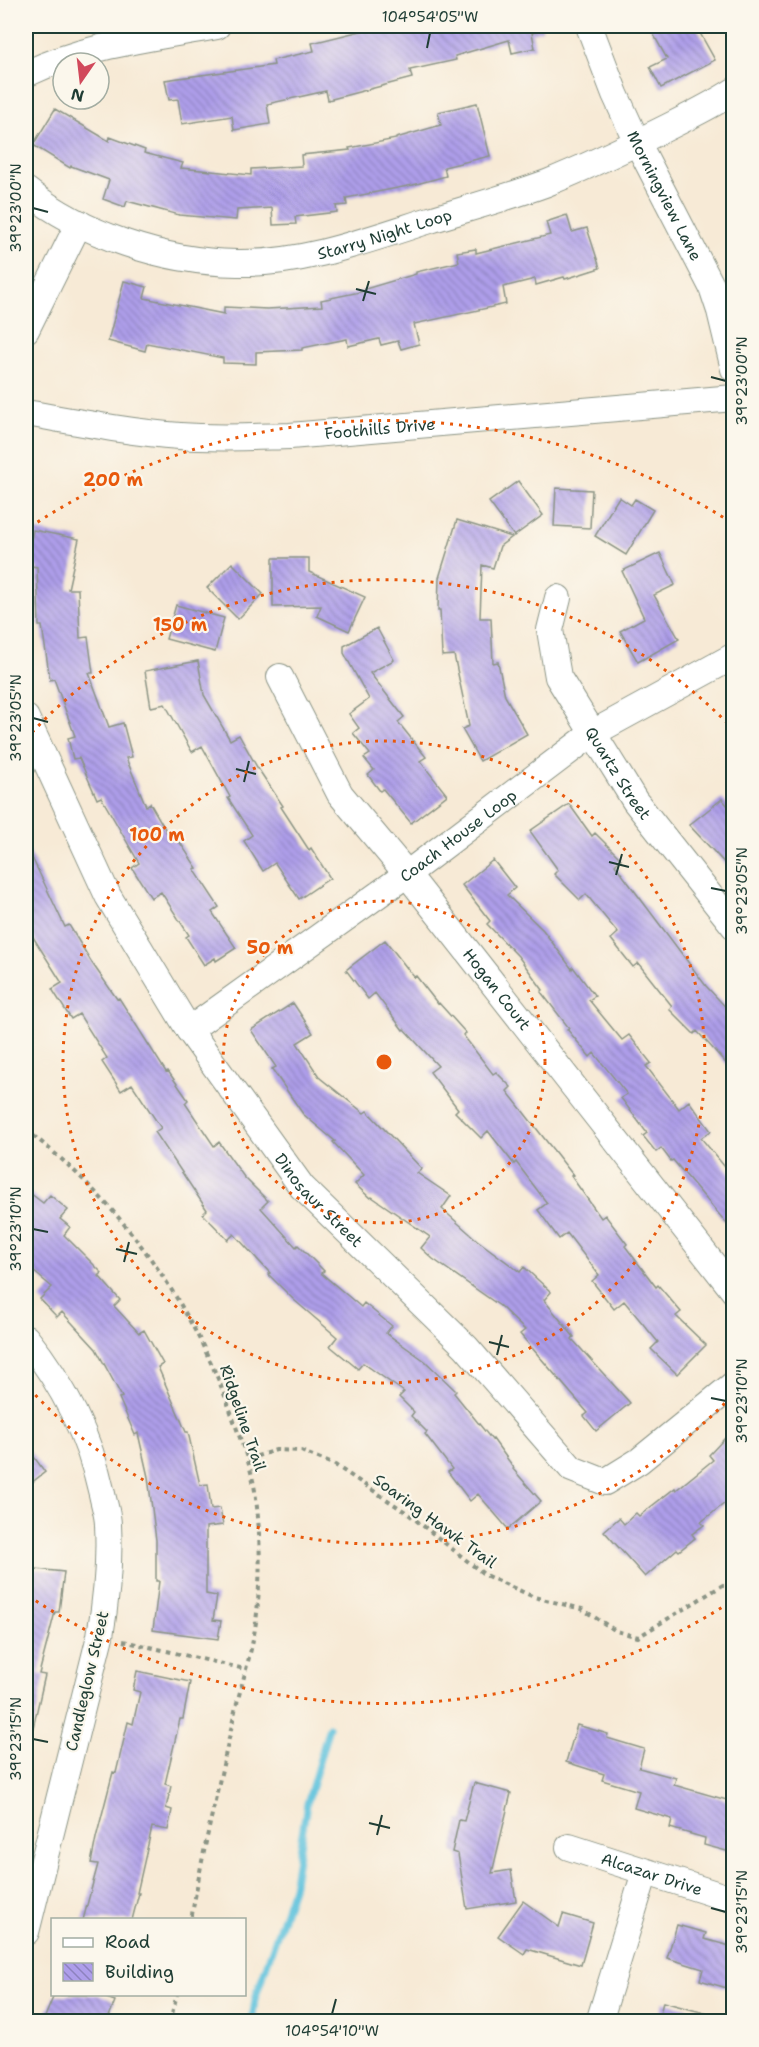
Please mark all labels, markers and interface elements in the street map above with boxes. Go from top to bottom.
text: 104°54'05"W [382,7,478,27]
north arrow [51,51,111,111]
text: N [69,83,86,107]
street label: Morningview Lane [623,127,707,264]
text: 39°23'00"N [6,163,26,253]
street label: Starry Night Loop [315,204,454,264]
text: 39°23'00"N [732,336,752,426]
street label: Foothills Drive [324,413,436,444]
text: 200 m [83,468,144,492]
text: 150 m [153,613,208,637]
text: 39°23'05"N [6,674,26,762]
street label: Quartz Street [581,722,656,824]
street label: Coach House Loop [395,784,521,887]
text: 100 m [129,823,185,847]
text: 39°23'05"N [732,847,752,935]
text: 50 m [247,936,294,960]
street label: Hogan Court [459,944,536,1034]
centre of rings [374,1052,394,1072]
street label: Dinosaur Street [270,1149,368,1251]
text: 39°23'10"N [6,1186,26,1272]
text: 39°23'10"N [732,1358,752,1444]
street label: Ridgeline Trail [215,1362,271,1474]
street label: Soaring Hawk Trail [369,1469,501,1573]
street label: Candleglow Street [61,1609,113,1753]
text: 39°23'15"N [6,1697,26,1781]
street label: Alcazar Drive [599,1848,705,1900]
text: 39°23'15"N [732,1870,752,1954]
legend [51,1918,246,1996]
text: Road [105,1930,150,1954]
text: Building [105,1960,174,1984]
text: 104°54'10"W [285,2021,379,2041]

